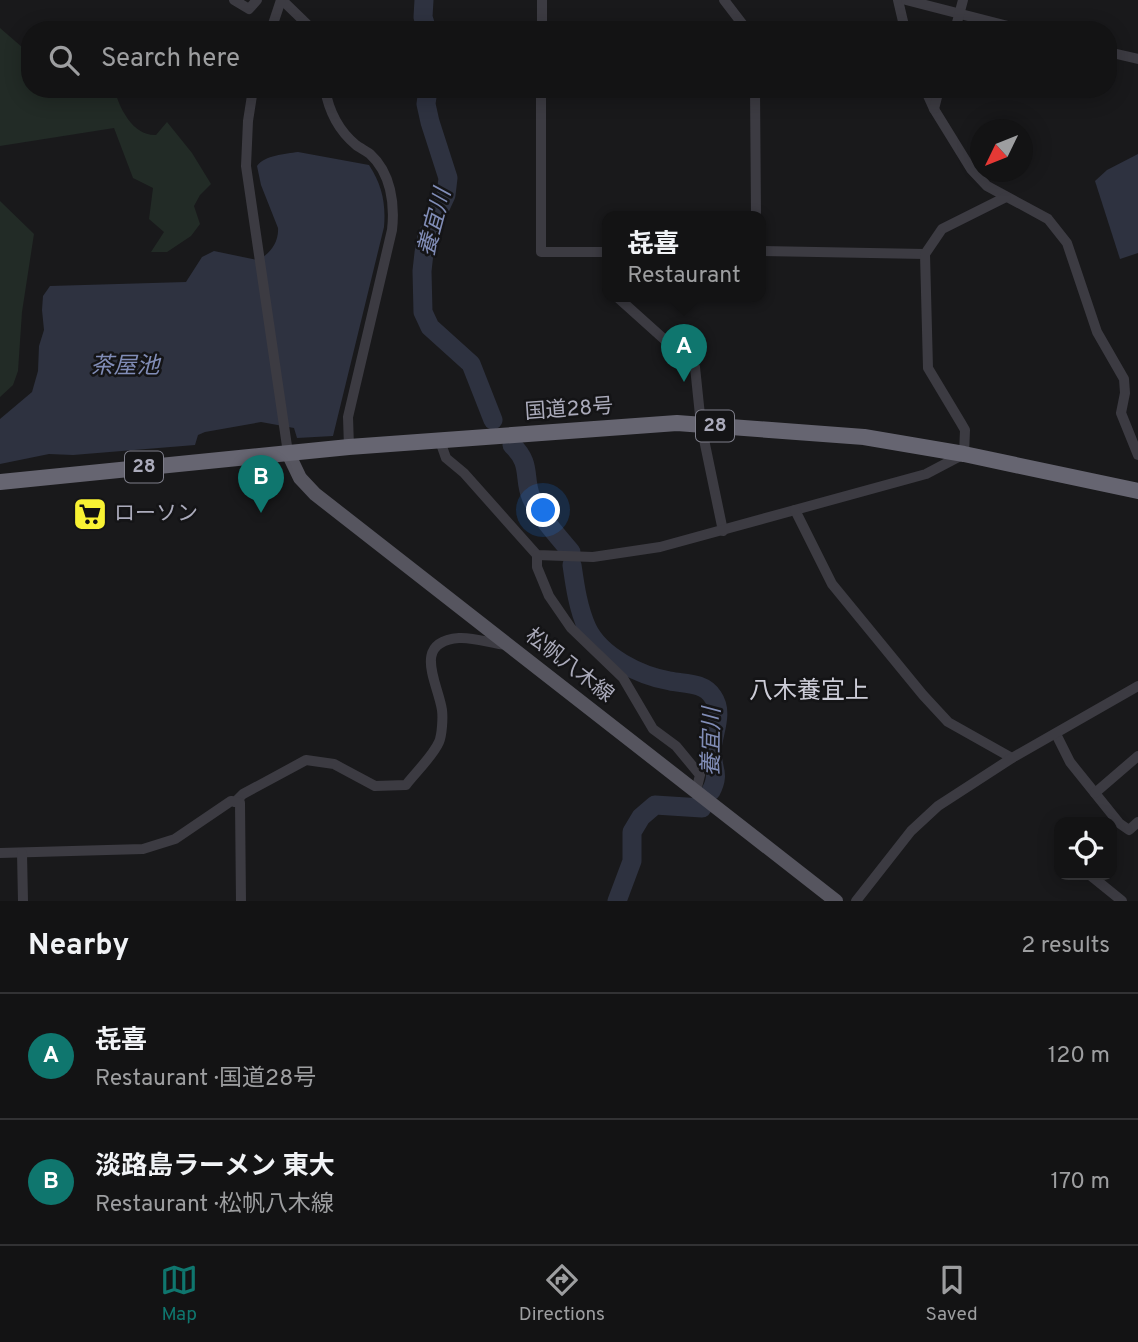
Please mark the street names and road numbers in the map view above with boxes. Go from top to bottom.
street label: 国道28号 [524,393,614,427]
road number: 28 [696,410,734,442]
road number: 28 [125,452,163,482]
street label: 松帆八木線 [519,623,619,709]

